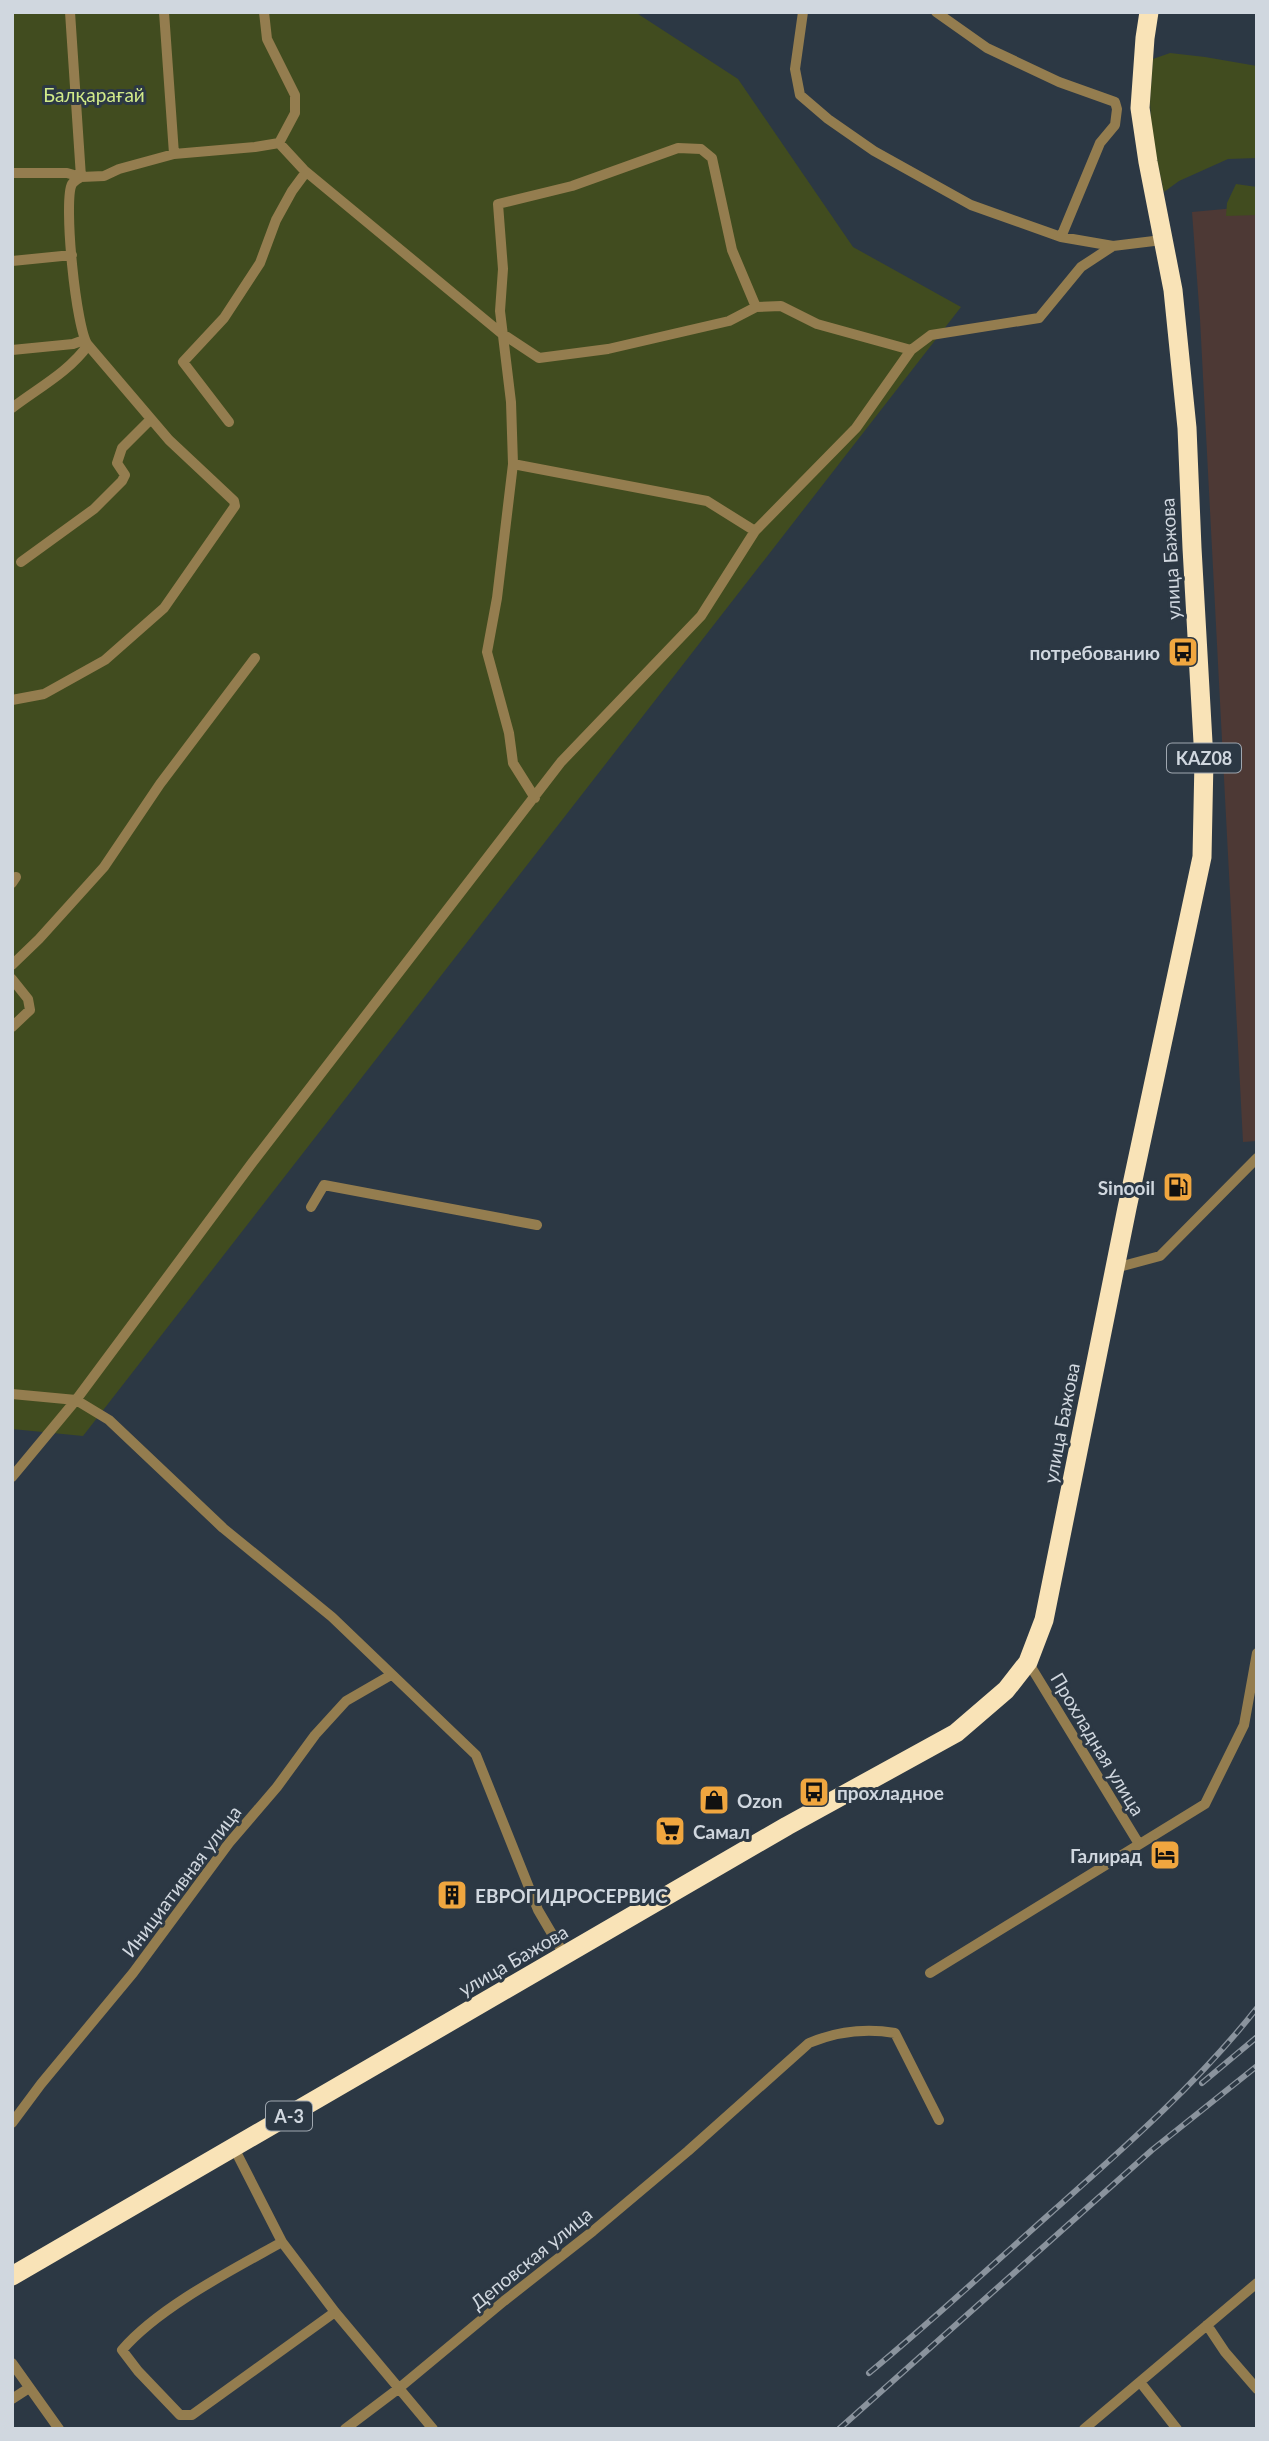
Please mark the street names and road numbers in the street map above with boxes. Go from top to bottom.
street label: улица Бажова [1155,497,1185,621]
road number: KAZ08 [1167,744,1241,772]
street label: улица Бажова [1038,1361,1084,1485]
street label: Прохладная улица [1046,1668,1150,1820]
street label: Инициативная улица [116,1801,246,1961]
street label: улица Бажова [454,1919,572,2001]
road number: A-3 [266,2102,312,2130]
street label: Деповская улица [466,2202,596,2314]

